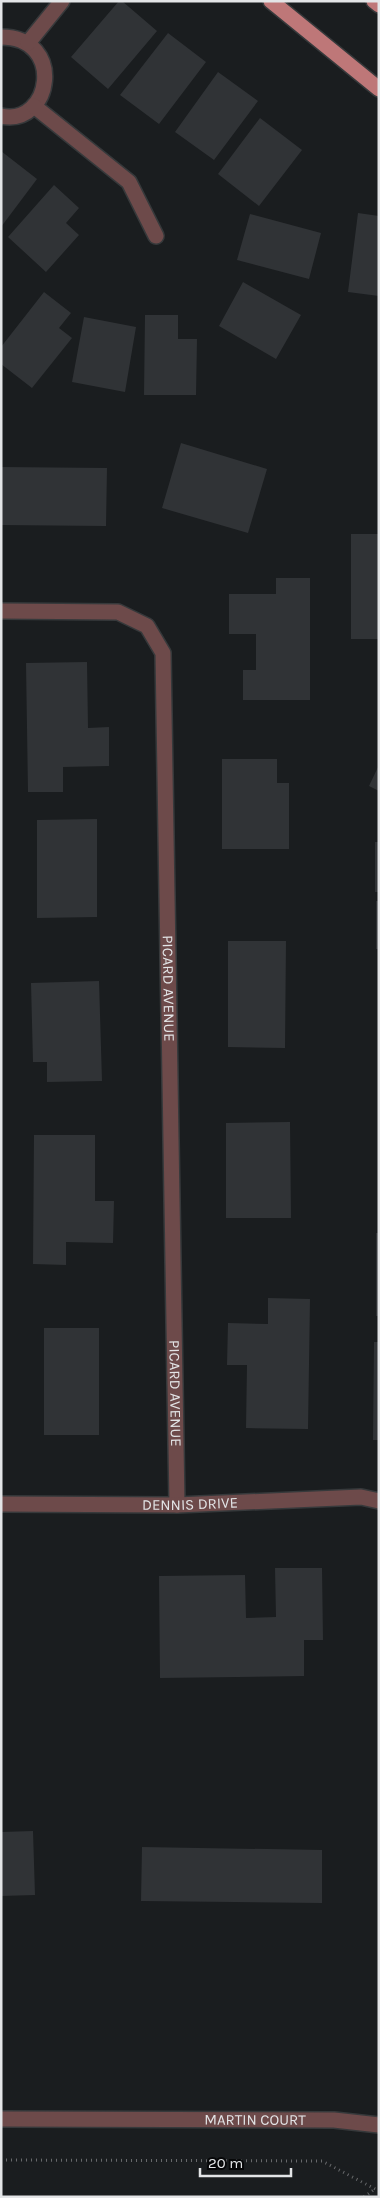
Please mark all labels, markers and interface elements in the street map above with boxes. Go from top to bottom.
street label: PICARD AVENUE [159,935,178,1042]
street label: PICARD AVENUE [165,1340,185,1447]
street label: DENNIS DRIVE [142,1493,238,1514]
street label: MARTIN COURT [204,2111,306,2129]
scale bar [200,2146,291,2178]
text: 20 m [208,2154,243,2172]

